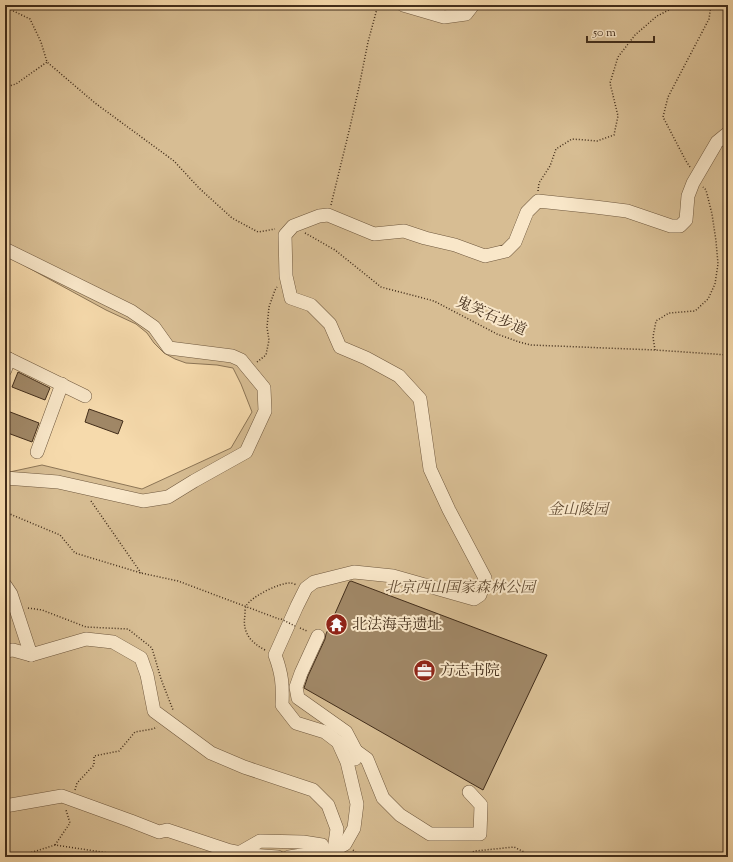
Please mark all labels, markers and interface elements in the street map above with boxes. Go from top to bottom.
scale bar [587,18,654,44]
text: 50 m [592,24,616,42]
street label: 鬼笑石步道 [452,292,530,342]
park label: 金山陵园 [548,500,610,521]
park label: 北京西山国家森林公园 [385,578,537,599]
temple icon: 北法海寺遗址 [323,612,349,638]
place label: 北法海寺遗址 [352,615,442,636]
office icon: 方志书院 [412,658,438,684]
place label: 方志书院 [440,661,500,682]

